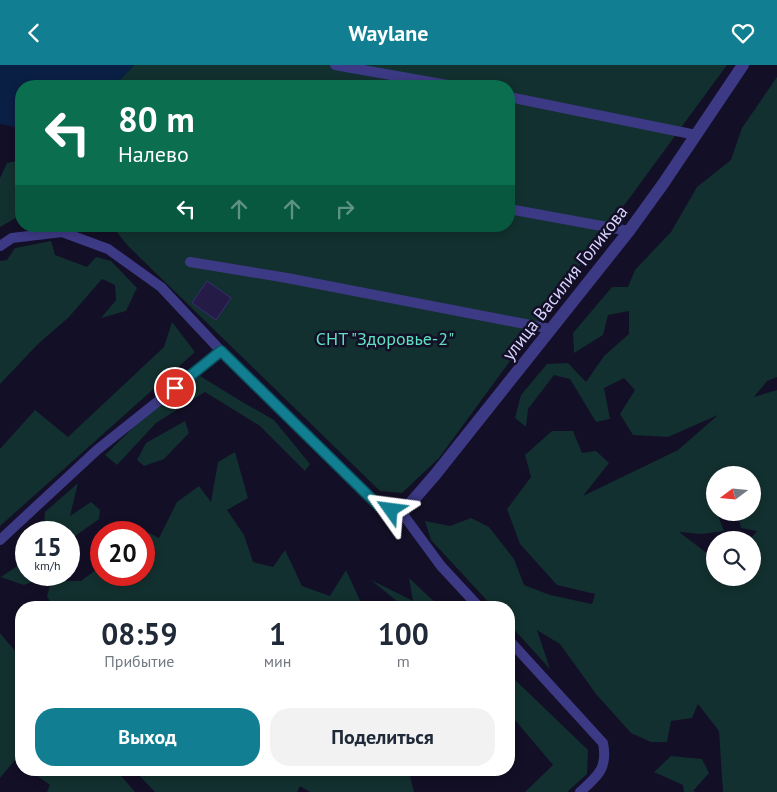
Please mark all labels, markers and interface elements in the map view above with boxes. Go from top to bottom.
icon: back [20,19,48,47]
text: Waylane [349,19,428,47]
icon: heart [729,19,757,47]
text: 80 m [118,96,195,142]
icon: left [35,100,100,165]
text: Налево [118,140,189,168]
icon: left [172,195,200,223]
icon: ahead [225,195,253,223]
icon: ahead [278,195,306,223]
icon: right [331,195,359,223]
street label: улица Василия Голикова [497,201,632,365]
park label: СНТ "Здоровье-2" [316,327,454,350]
pin [154,367,196,409]
icon: arrive [161,374,189,402]
north arrow [706,466,761,521]
map controls [706,466,761,586]
position arrow [364,483,416,535]
speed limit sign: 20 [90,521,155,586]
text: 15 [33,531,62,563]
button: search [706,531,761,586]
text: km/h [34,558,61,573]
text: 08:59 [101,614,177,653]
text: 1 [269,614,286,653]
text: 100 [378,614,429,653]
text: Прибытие [104,651,175,671]
text: мин [264,651,291,671]
text: m [397,651,410,671]
button: Выход [35,708,260,766]
button: Поделиться [270,708,495,766]

